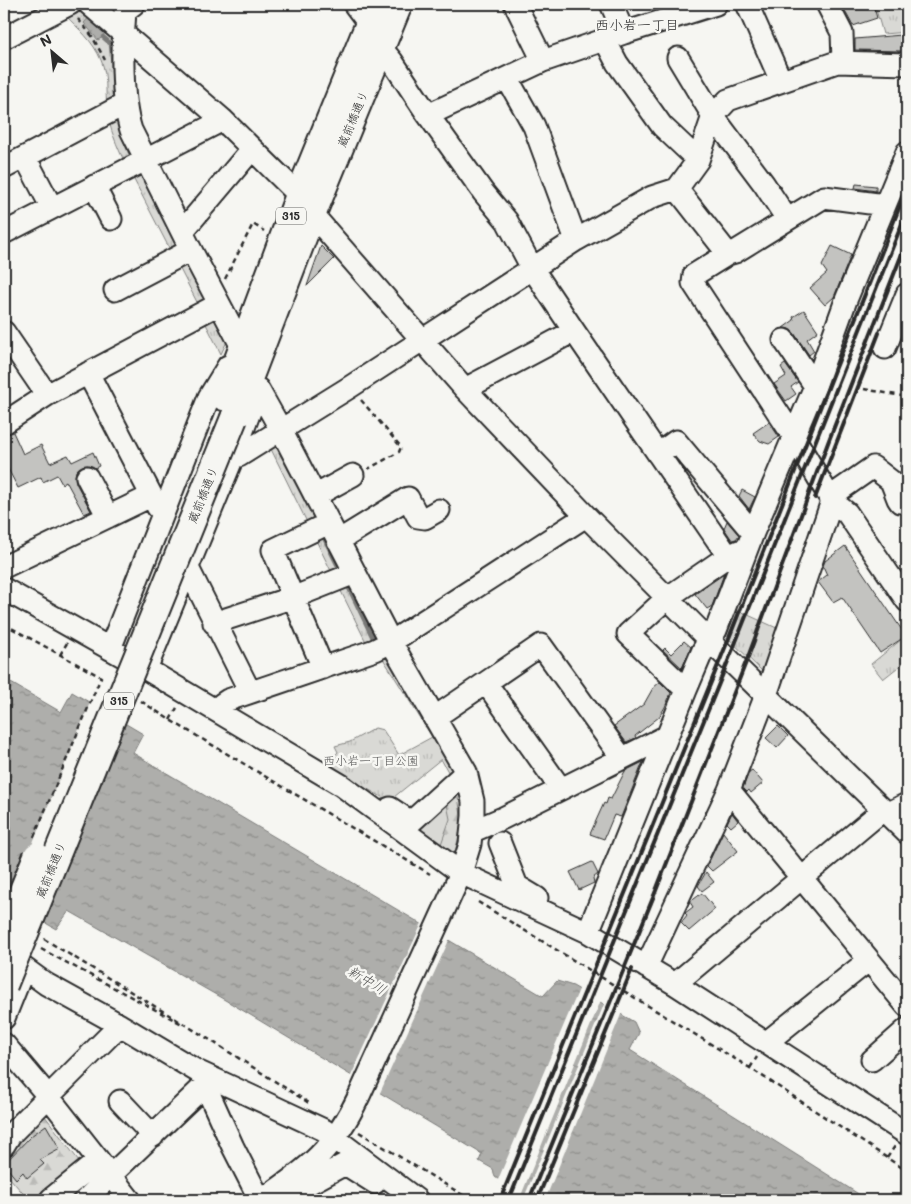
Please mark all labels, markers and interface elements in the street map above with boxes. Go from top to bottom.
district label: 西小岩一丁目 [595,15,679,34]
north arrow [28,28,78,78]
text: N [37,29,55,51]
street label: 蔵前橋通り [333,88,371,149]
road number: 315 [276,208,306,225]
street label: 蔵前橋通り [183,464,221,525]
road number: 315 [104,692,134,709]
park label: 西小岩一丁目公園 [323,752,419,768]
street label: 蔵前橋通り [31,839,69,900]
water label: 新中川 [344,961,390,999]

